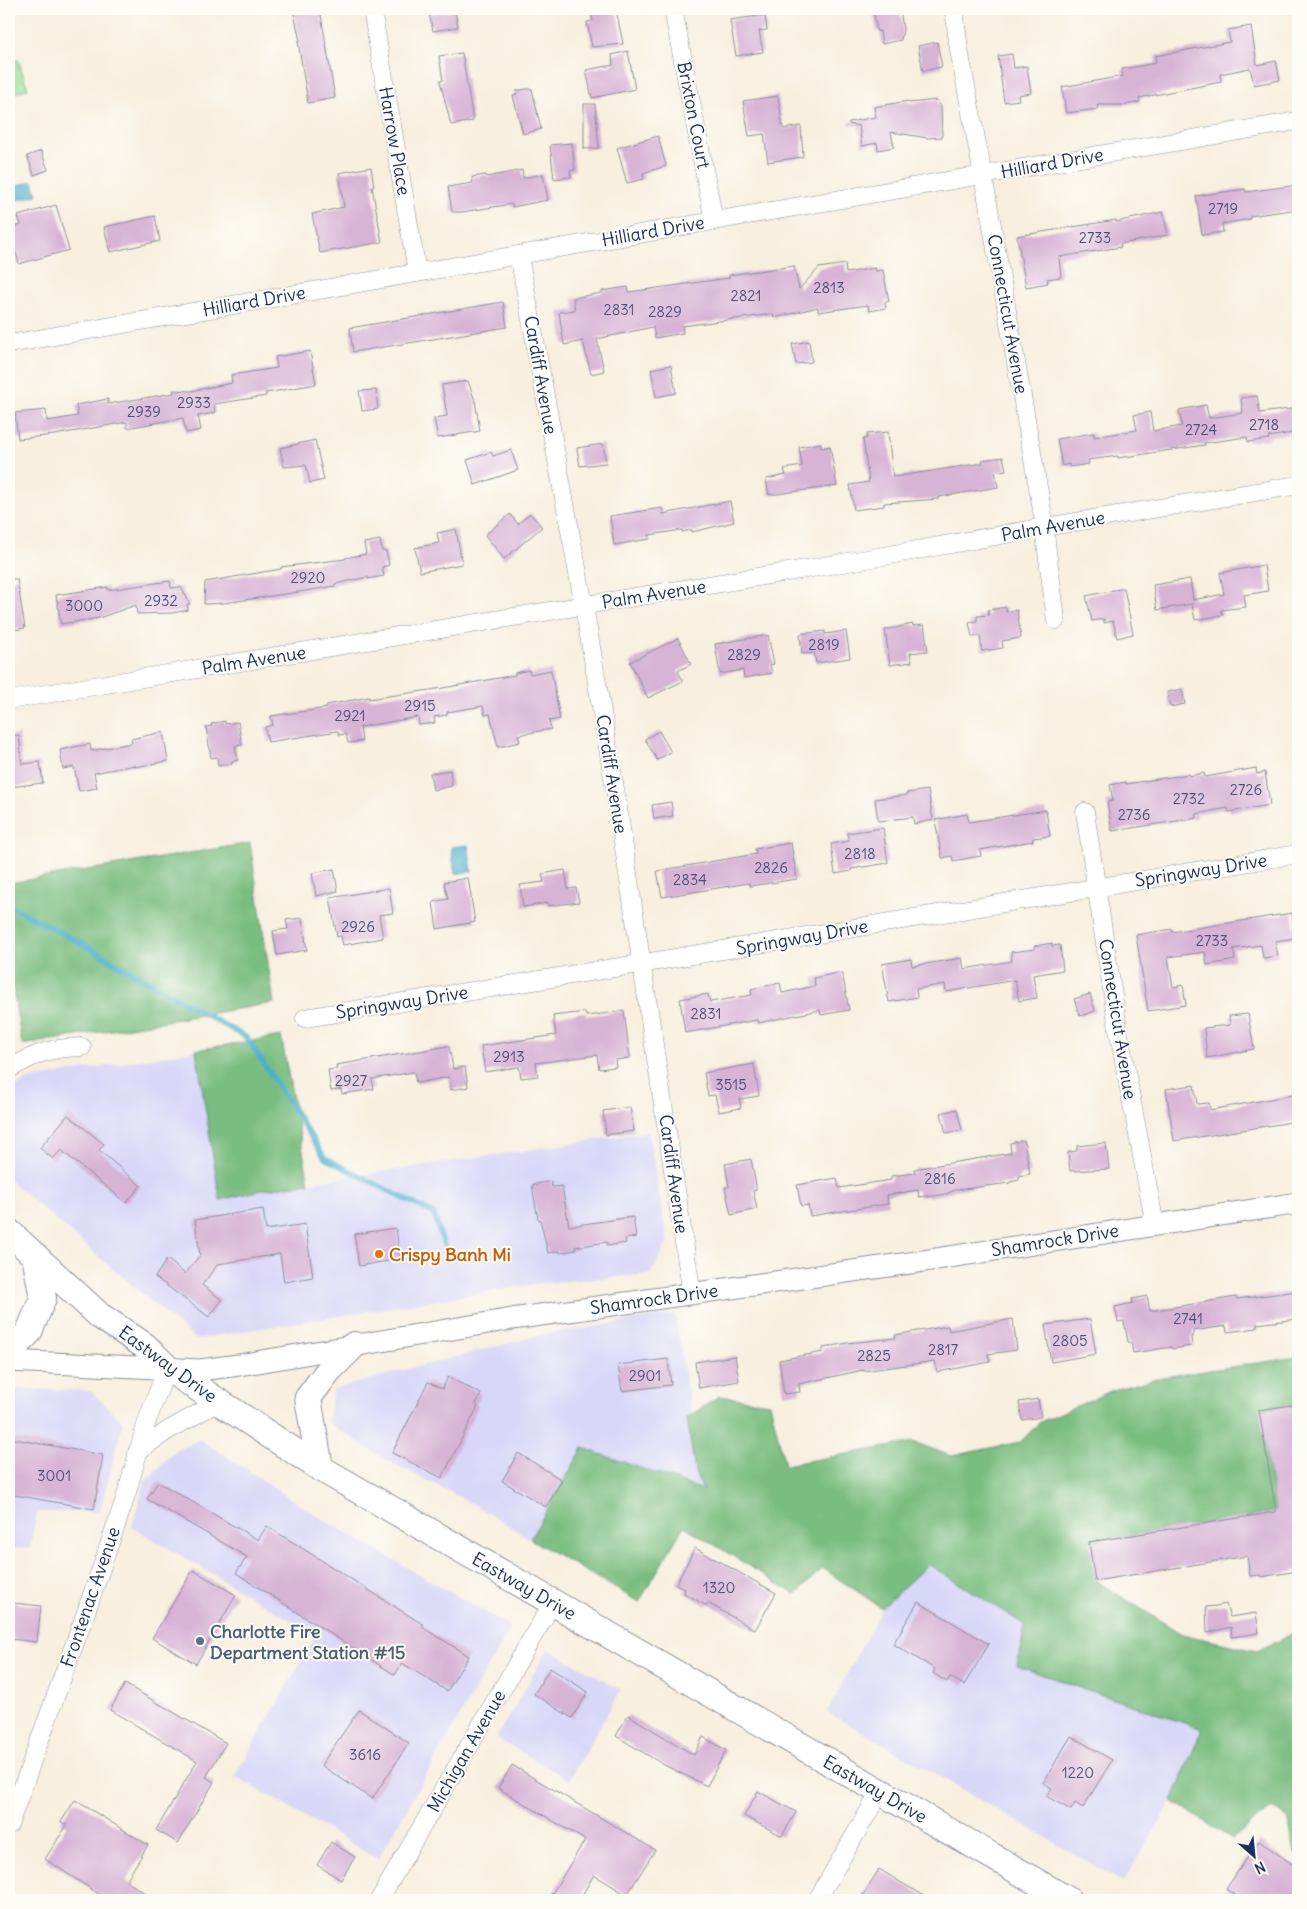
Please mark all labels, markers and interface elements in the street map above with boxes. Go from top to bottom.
street label: Brixton Court [672,59,716,171]
street label: Harrow Place [374,85,416,197]
street label: Hilliard Drive [999,143,1105,183]
house number: 2719 [1208,199,1238,218]
street label: Hilliard Drive [600,211,706,251]
house number: 2733 [1079,228,1111,247]
street label: Connecticut Avenue [983,232,1033,396]
house number: 2813 [813,278,845,297]
street label: Hilliard Drive [201,281,307,321]
house number: 2821 [730,286,762,305]
house number: 2831 [603,300,635,319]
house number: 2829 [648,302,682,321]
street label: Cardiff Avenue [519,314,563,436]
house number: 2933 [177,393,211,412]
house number: 2939 [127,402,161,421]
house number: 2718 [1249,415,1279,434]
house number: 2724 [1185,420,1217,439]
street label: Palm Avenue [999,506,1107,546]
house number: 2920 [291,568,325,587]
street label: Palm Avenue [600,574,708,614]
house number: 2932 [144,591,178,610]
house number: 3000 [65,596,103,615]
house number: 2819 [808,635,840,654]
street label: Palm Avenue [200,640,308,680]
house number: 2829 [727,645,761,664]
house number: 2915 [404,696,436,715]
house number: 2921 [334,706,366,725]
street label: Cardiff Avenue [591,713,633,835]
house number: 2726 [1230,780,1262,799]
house number: 2732 [1173,789,1205,808]
house number: 2736 [1118,805,1150,824]
house number: 2818 [844,844,876,863]
street label: Springway Drive [1133,848,1269,892]
house number: 2826 [754,858,788,877]
house number: 2834 [673,870,707,889]
street label: Springway Drive [734,914,870,960]
house number: 2926 [341,917,375,936]
house number: 2733 [1196,931,1228,950]
street label: Connecticut Avenue [1094,937,1142,1101]
street label: Springway Drive [334,980,470,1024]
house number: 2831 [690,1004,722,1023]
house number: 2913 [493,1047,525,1066]
house number: 2927 [335,1071,367,1090]
house number: 3515 [715,1075,747,1094]
street label: Cardiff Avenue [654,1113,694,1235]
house number: 2816 [924,1169,956,1188]
street label: Shamrock Drive [990,1219,1120,1261]
place label: Crispy Banh Mi [389,1243,511,1266]
marker: Crispy Banh Mi [373,1248,385,1260]
street label: Shamrock Drive [589,1279,719,1319]
house number: 2741 [1173,1309,1203,1328]
street label: Eastway Drive [114,1321,222,1407]
house number: 2805 [1052,1331,1088,1350]
house number: 2817 [928,1340,958,1359]
house number: 2825 [857,1346,891,1365]
house number: 2901 [629,1366,661,1385]
house number: 3001 [37,1466,71,1485]
street label: Frontenac Avenue [55,1524,125,1670]
street label: Eastway Drive [468,1547,580,1625]
house number: 1320 [703,1578,735,1597]
place label: Charlotte Fire Department Station #15 [210,1620,405,1664]
marker: Charlotte Fire Department Station #15 [194,1635,206,1647]
street label: Michigan Avenue [422,1686,510,1816]
house number: 3616 [349,1745,381,1764]
street label: Eastway Drive [819,1750,931,1828]
house number: 1220 [1062,1763,1094,1782]
north arrow [1230,1832,1280,1882]
text: N [1252,1857,1268,1878]

